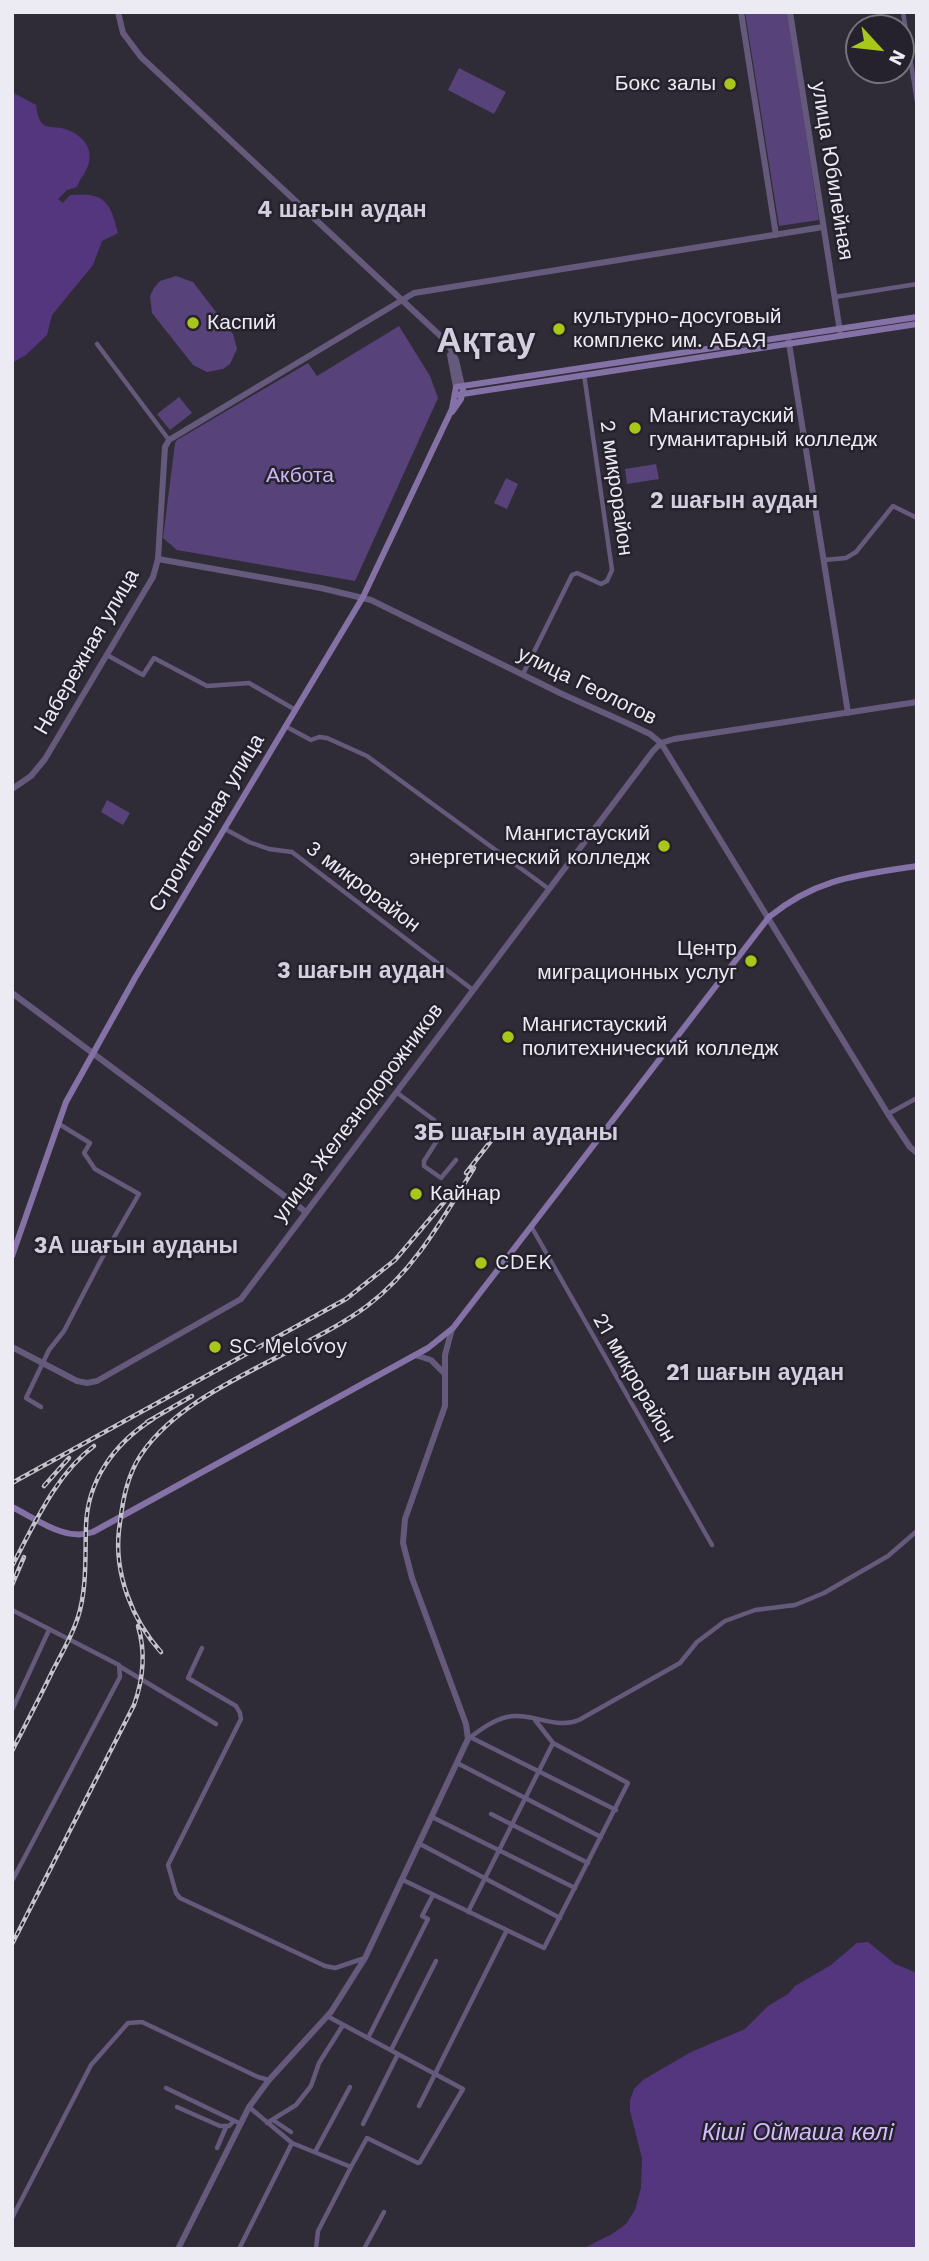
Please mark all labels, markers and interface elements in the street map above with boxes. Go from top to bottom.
north arrow [845,14,915,84]
text: N [884,46,911,69]
place label: Бокс залы [615,71,716,97]
marker: Бокс залы [722,76,738,92]
street label: улица Юбилейная [805,80,859,262]
district label: 4 шағын аудан [257,196,427,224]
place label: культурно-досуговый комплекс им. АБАЯ [573,304,782,354]
place label: Каспий [207,310,276,336]
marker: Каспий [185,315,201,331]
district label: Ақтау [437,321,535,363]
marker: культурно-досуговый комплекс им. АБАЯ [551,321,567,337]
place label: Мангистауский гуманитарный колледж [649,403,877,453]
street label: 2 микрорайон [594,419,638,557]
marker: Мангистауский гуманитарный колледж [627,420,643,436]
park label: Акбота [266,463,334,489]
district label: 2 шағын аудан [650,487,818,515]
street label: Набережная улица [29,565,145,739]
street label: улица Геологов [513,641,661,731]
street label: Строительная улица [144,730,270,916]
place label: Мангистауский энергетический колледж [409,821,650,871]
street label: 3 микрорайон [301,836,425,938]
marker: Мангистауский энергетический колледж [656,838,672,854]
place label: Центр миграционных услуг [537,936,737,986]
marker: Центр миграционных услуг [743,953,759,969]
district label: 3 шағын аудан [277,957,445,985]
street label: улица Железнодорожников [267,999,449,1227]
place label: Мангистауский политехнический колледж [522,1012,779,1062]
marker: Мангистауский политехнический колледж [500,1029,516,1045]
district label: 3Б шағын ауданы [414,1119,618,1147]
place label: Кайнар [430,1181,501,1207]
marker: Кайнар [408,1186,424,1202]
district label: 3А шағын ауданы [34,1232,238,1260]
place label: CDEK [495,1250,552,1276]
marker: CDEK [473,1255,489,1271]
street label: 21 микрорайон [587,1309,681,1447]
place label: SC Melovoy [229,1334,347,1360]
marker: SC Melovoy [207,1339,223,1355]
district label: 21 шағын аудан [666,1359,844,1387]
water label: Кіші Оймаша көлi [702,2119,894,2147]

